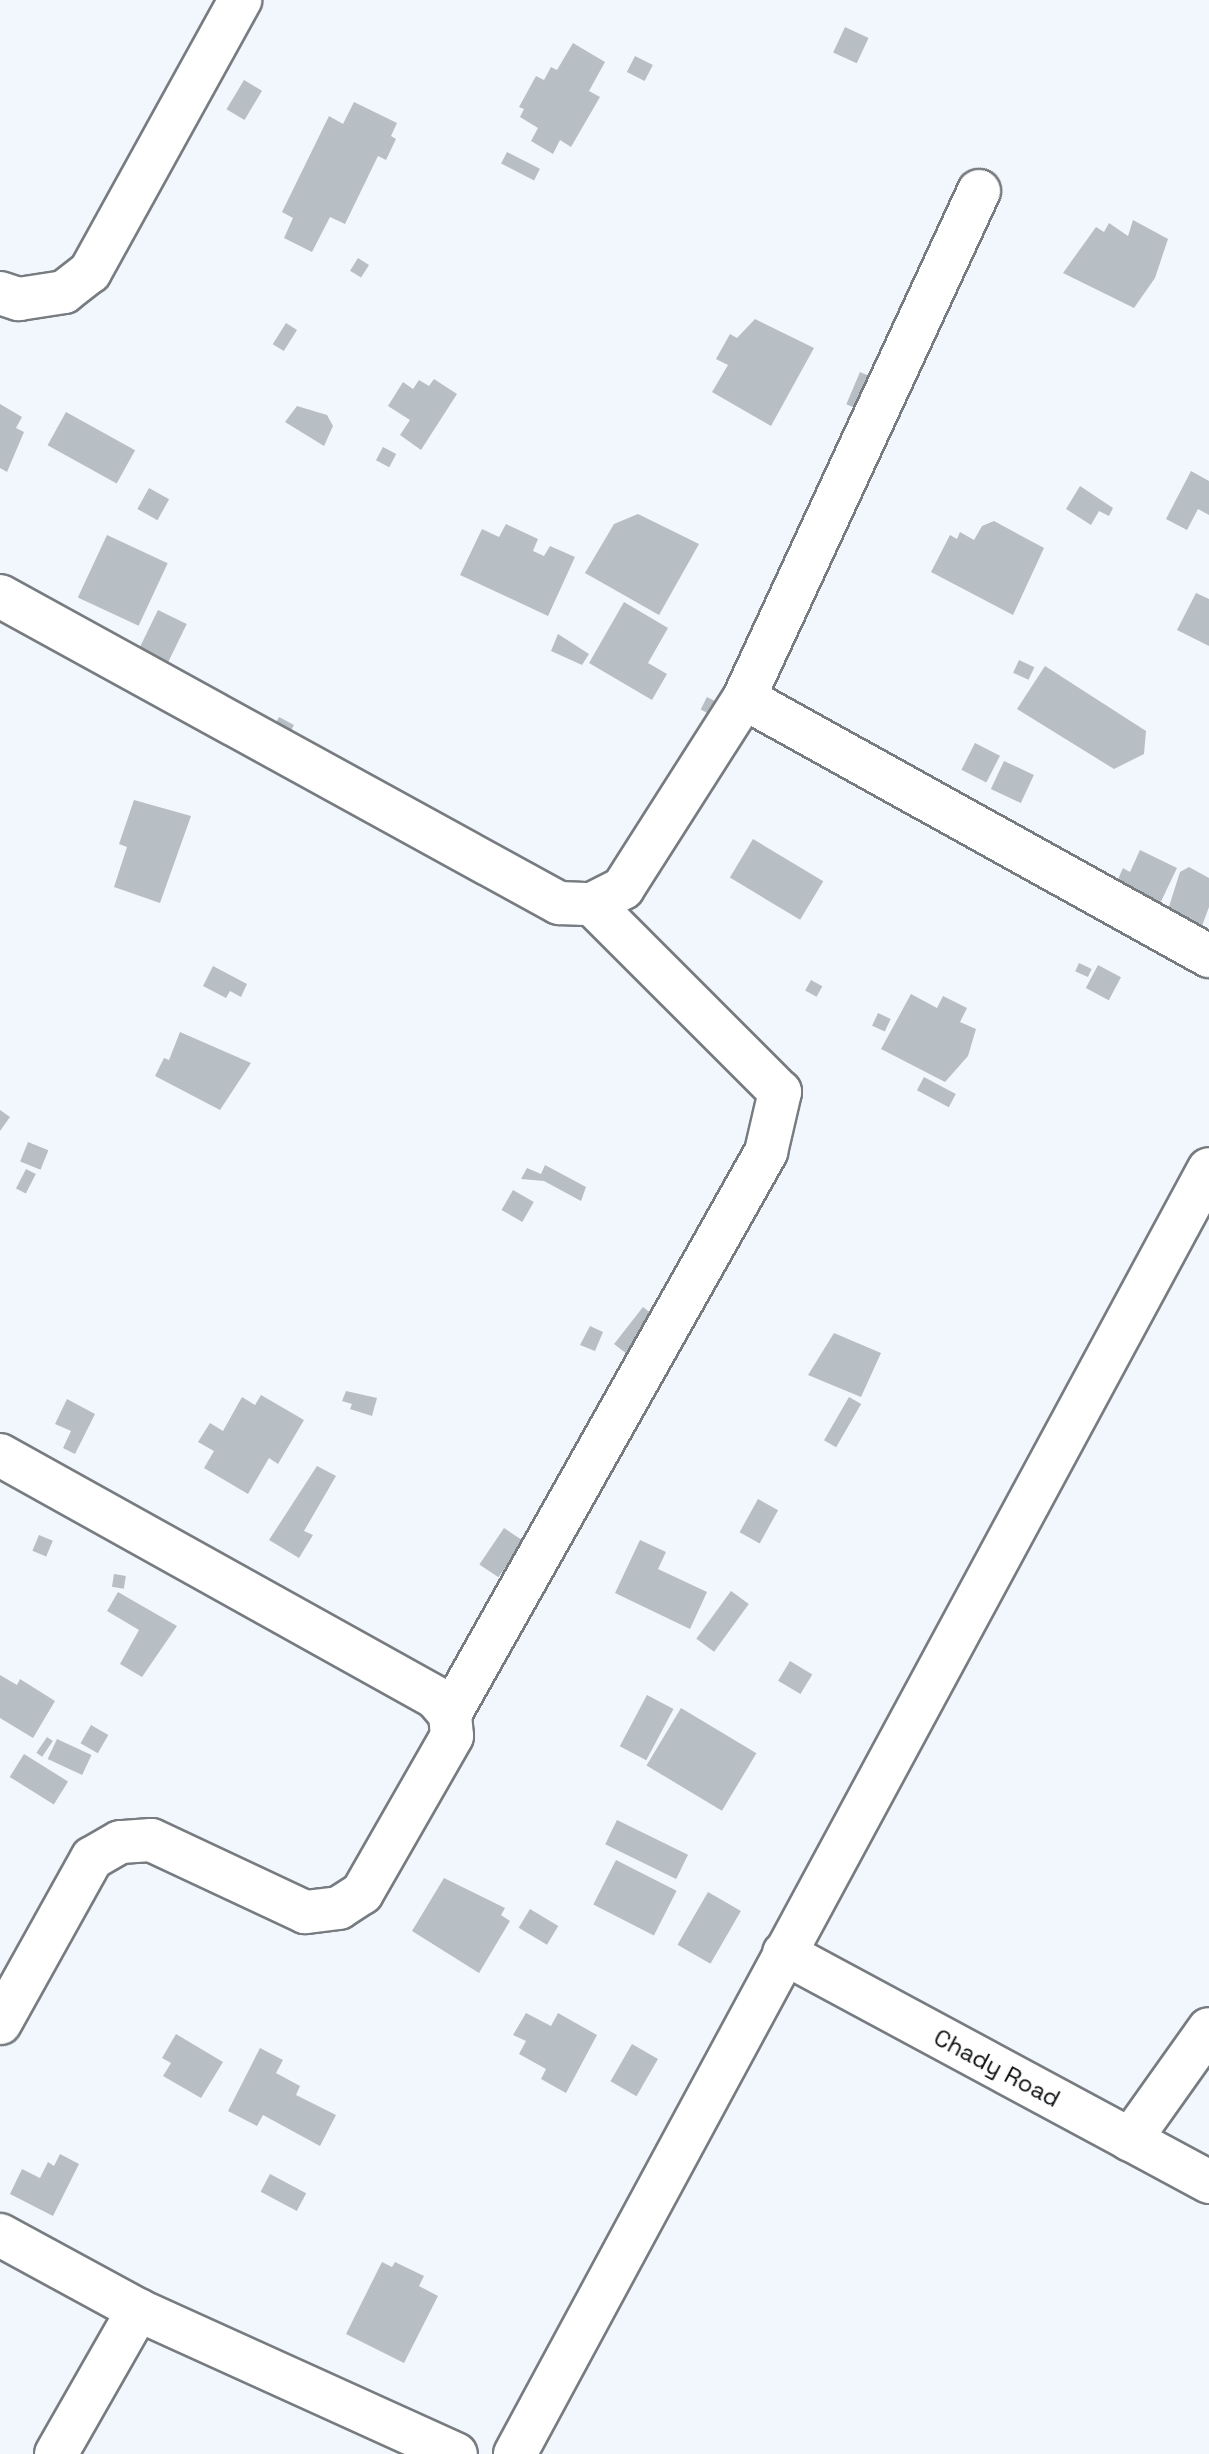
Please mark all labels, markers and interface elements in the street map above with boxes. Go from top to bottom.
street label: Chady Road [929,2023,1065,2113]

